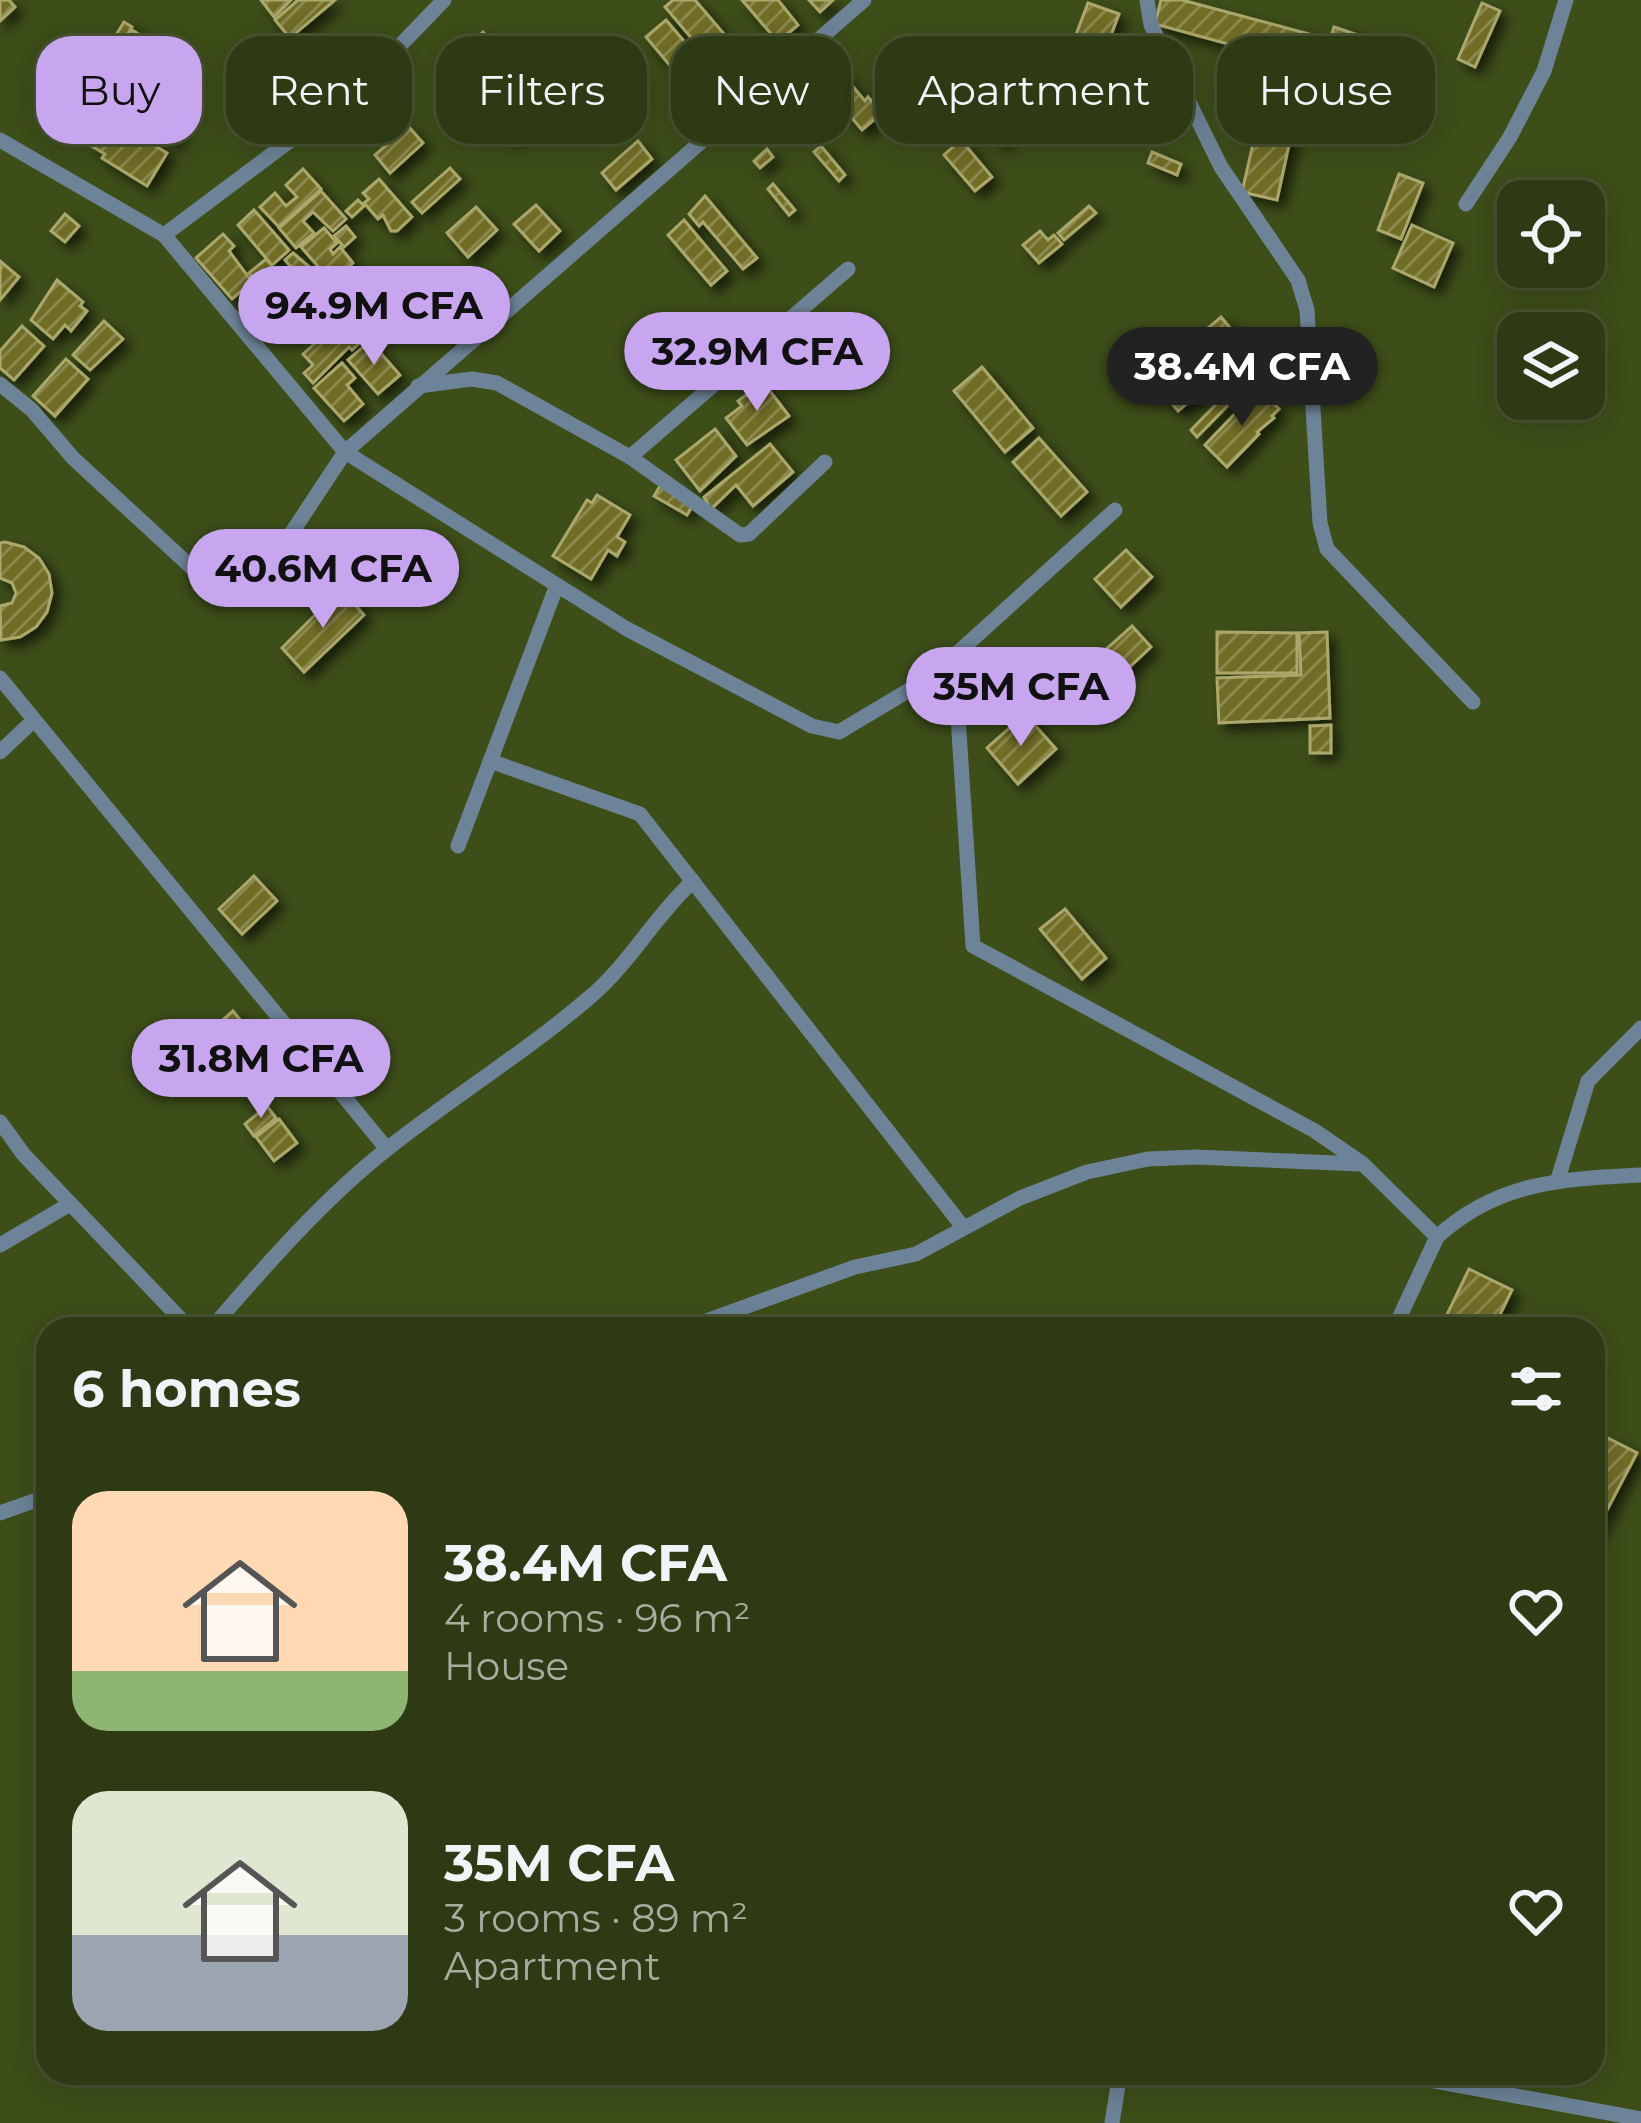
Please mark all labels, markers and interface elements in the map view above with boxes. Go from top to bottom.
chip: Buy [36,36,202,144]
chip: Rent [226,36,412,144]
chip: Filters [436,36,647,144]
chip: New [671,36,851,144]
chip: Apartment [875,36,1193,144]
chip: House [1217,36,1435,144]
map controls [1497,180,1605,420]
button: locate [1497,180,1605,288]
pin: 94.9M CFA [237,266,511,368]
text: 94.9M CFA [265,281,483,329]
pin: 32.9M CFA [620,312,894,414]
button: layers [1497,312,1605,420]
text: 32.9M CFA [651,327,863,375]
pin: 38.4M CFA [1105,327,1379,429]
text: 38.4M CFA [1134,342,1350,390]
pin: 40.6M CFA [186,529,460,631]
text: 40.6M CFA [214,544,432,592]
pin: 35M CFA [910,647,1132,749]
text: 35M CFA [933,662,1109,710]
pin: 31.8M CFA [124,1019,398,1121]
text: 31.8M CFA [159,1034,363,1082]
icon: filters [1503,1356,1569,1422]
text: 6 homes [72,1358,301,1420]
text: 38.4M CFA [444,1532,727,1594]
icon: home [168,1539,312,1683]
icon: heart [1503,1578,1569,1644]
text: 4 rooms · 96 m² [444,1594,751,1642]
text: House [444,1642,569,1690]
text: 35M CFA [444,1832,674,1894]
icon: home [168,1839,312,1983]
icon: heart [1503,1878,1569,1944]
text: 3 rooms · 89 m² [444,1894,748,1942]
text: Apartment [444,1942,660,1990]

